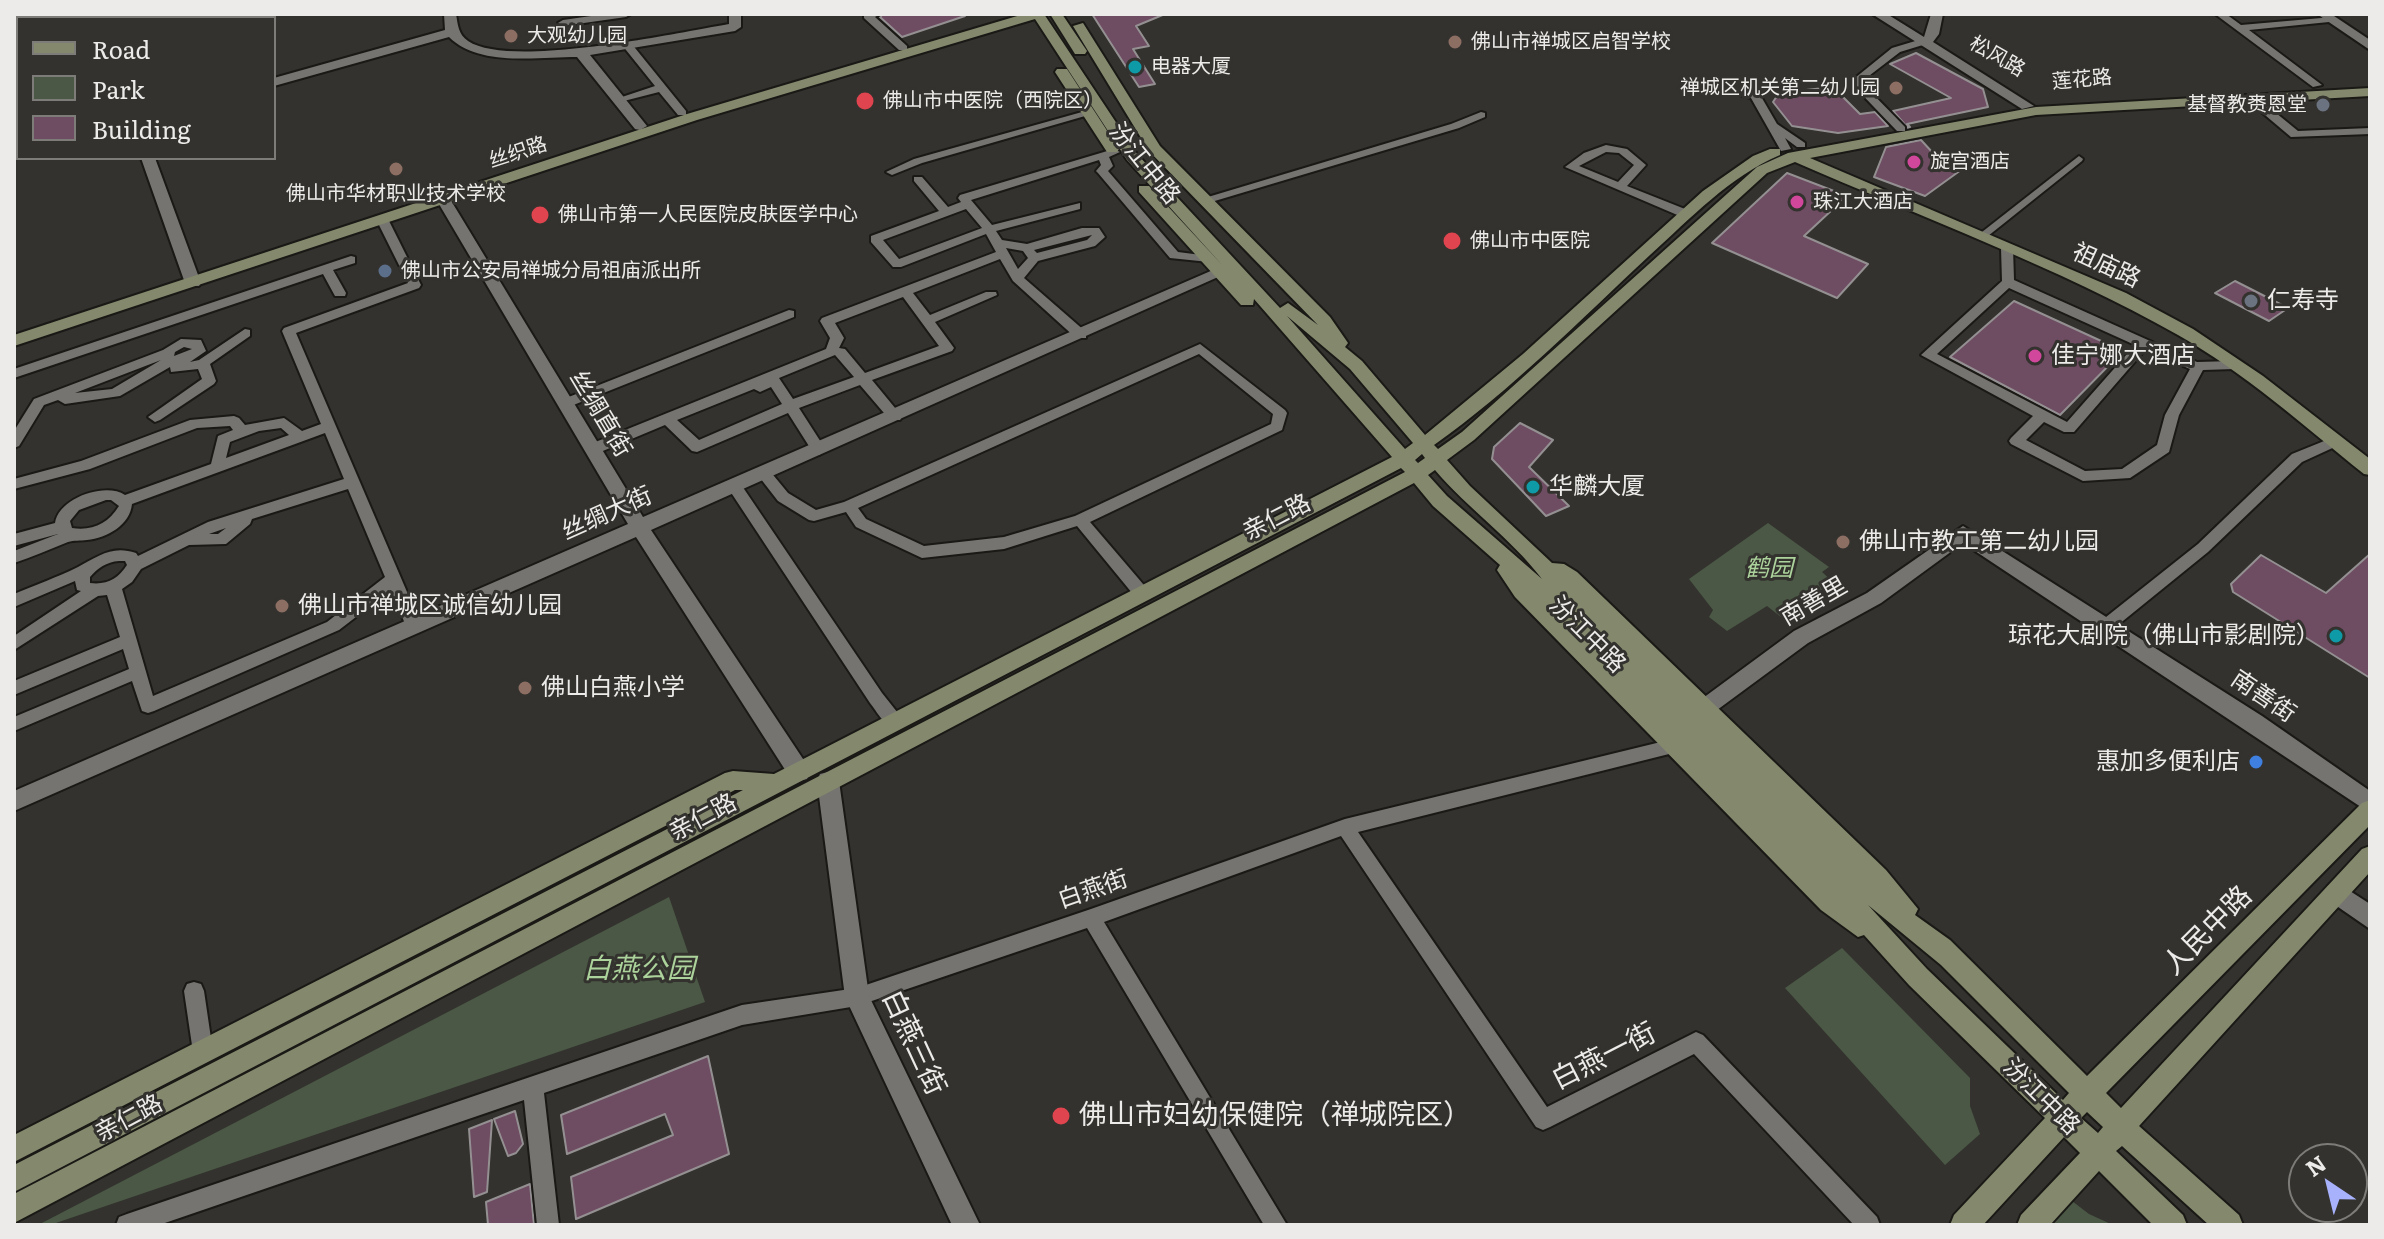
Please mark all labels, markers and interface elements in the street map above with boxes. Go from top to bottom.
legend [16,16,276,160]
place label: 大观幼儿园 [527,24,627,48]
marker: 大观幼儿园 [502,27,520,45]
place label: 佛山市禅城区启智学校 [1471,30,1671,54]
text: Road [92,31,150,66]
street label: 松风路 [1965,32,2029,82]
marker: 佛山市禅城区启智学校 [1446,33,1464,51]
place label: 电器大厦 [1151,55,1231,79]
marker: 电器大厦 [1126,58,1144,76]
street label: 莲花路 [2051,65,2113,95]
text: Park [92,71,145,106]
place label: 禅城区机关第二幼儿园 [1680,76,1880,100]
marker: 禅城区机关第二幼儿园 [1887,79,1905,97]
place label: 佛山市中医院（西院区） [883,89,1103,113]
marker: 佛山市中医院（西院区） [854,90,876,112]
place label: 基督教赉恩堂 [2187,93,2307,117]
marker: 基督教赉恩堂 [2314,96,2332,114]
text: Building [92,111,191,146]
street label: 汾江中路 [1103,118,1185,210]
street label: 丝织路 [486,132,550,174]
place label: 旋宫酒店 [1930,150,2010,174]
marker: 旋宫酒店 [1905,153,1923,171]
marker: 佛山市华材职业技术学校 [387,160,405,178]
place label: 佛山市华材职业技术学校 [286,182,506,206]
place label: 珠江大酒店 [1813,190,1913,214]
marker: 珠江大酒店 [1788,193,1806,211]
place label: 佛山市第一人民医院皮肤医学中心 [558,203,858,227]
marker: 佛山市第一人民医院皮肤医学中心 [529,204,551,226]
place label: 佛山市中医院 [1470,229,1590,253]
marker: 佛山市中医院 [1441,230,1463,252]
street label: 祖庙路 [2067,238,2145,294]
place label: 佛山市公安局禅城分局祖庙派出所 [401,259,701,283]
marker: 佛山市公安局禅城分局祖庙派出所 [376,262,394,280]
place label: 仁寿寺 [2267,287,2339,315]
marker: 仁寿寺 [2242,292,2260,310]
place label: 佳宁娜大酒店 [2051,342,2195,370]
marker: 佳宁娜大酒店 [2026,347,2044,365]
street label: 丝绸直街 [563,365,637,463]
place label: 华麟大厦 [1549,473,1645,501]
marker: 华麟大厦 [1524,478,1542,496]
street label: 丝绸大街 [557,481,657,547]
street label: 亲仁路 [1238,489,1316,547]
place label: 佛山市教工第二幼儿园 [1859,528,2099,556]
marker: 佛山市教工第二幼儿园 [1834,533,1852,551]
park label: 鹤园 [1745,555,1793,583]
street label: 南善里 [1776,572,1852,632]
street label: 汾江中路 [1543,591,1631,679]
place label: 佛山市禅城区诚信幼儿园 [298,592,562,620]
marker: 佛山市禅城区诚信幼儿园 [273,597,291,615]
place label: 琼花大剧院（佛山市影剧院） [2008,622,2320,650]
marker: 琼花大剧院（佛山市影剧院） [2327,627,2345,645]
street label: 南善街 [2225,665,2301,729]
place label: 佛山白燕小学 [541,674,685,702]
marker: 佛山白燕小学 [516,679,534,697]
place label: 惠加多便利店 [2096,748,2240,776]
marker: 惠加多便利店 [2247,753,2265,771]
street label: 亲仁路 [664,788,742,848]
street label: 白燕街 [1054,865,1132,915]
street label: 人民中路 [2157,880,2259,982]
park label: 白燕公园 [583,953,695,987]
street label: 白燕三街 [874,985,952,1101]
street label: 白燕一街 [1546,1017,1662,1097]
street label: 汾江中路 [1997,1053,2085,1141]
street label: 亲仁路 [90,1089,168,1149]
place label: 佛山市妇幼保健院（禅城院区） [1079,1099,1471,1133]
marker: 佛山市妇幼保健院（禅城院区） [1050,1105,1072,1127]
north arrow [2288,1143,2368,1223]
text: N [2298,1146,2332,1183]

